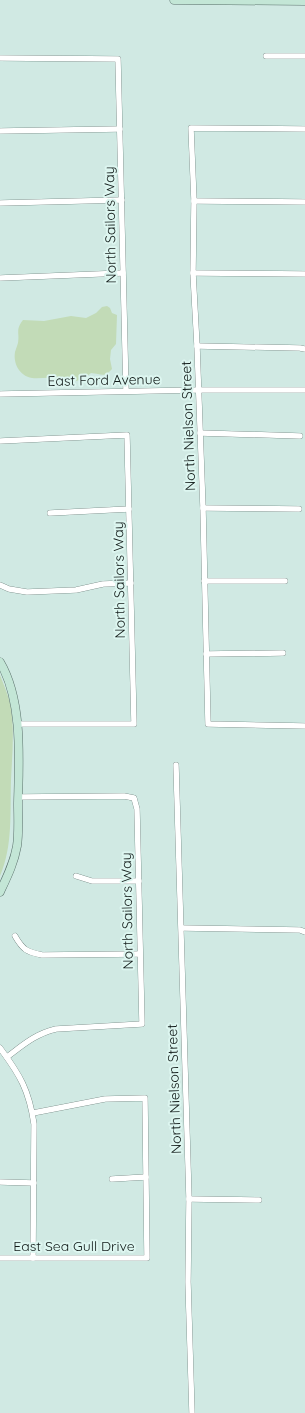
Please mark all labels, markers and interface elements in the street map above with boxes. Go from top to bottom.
street label: North Sailors Way [100,166,120,284]
street label: North Nielson Street [177,360,199,491]
street label: East Ford Avenue [47,370,161,390]
street label: North Sailors Way [109,521,129,639]
street label: North Sailors Way [117,852,137,970]
street label: North Nielson Street [163,1023,185,1154]
street label: East Sea Gull Drive [13,1237,135,1255]

